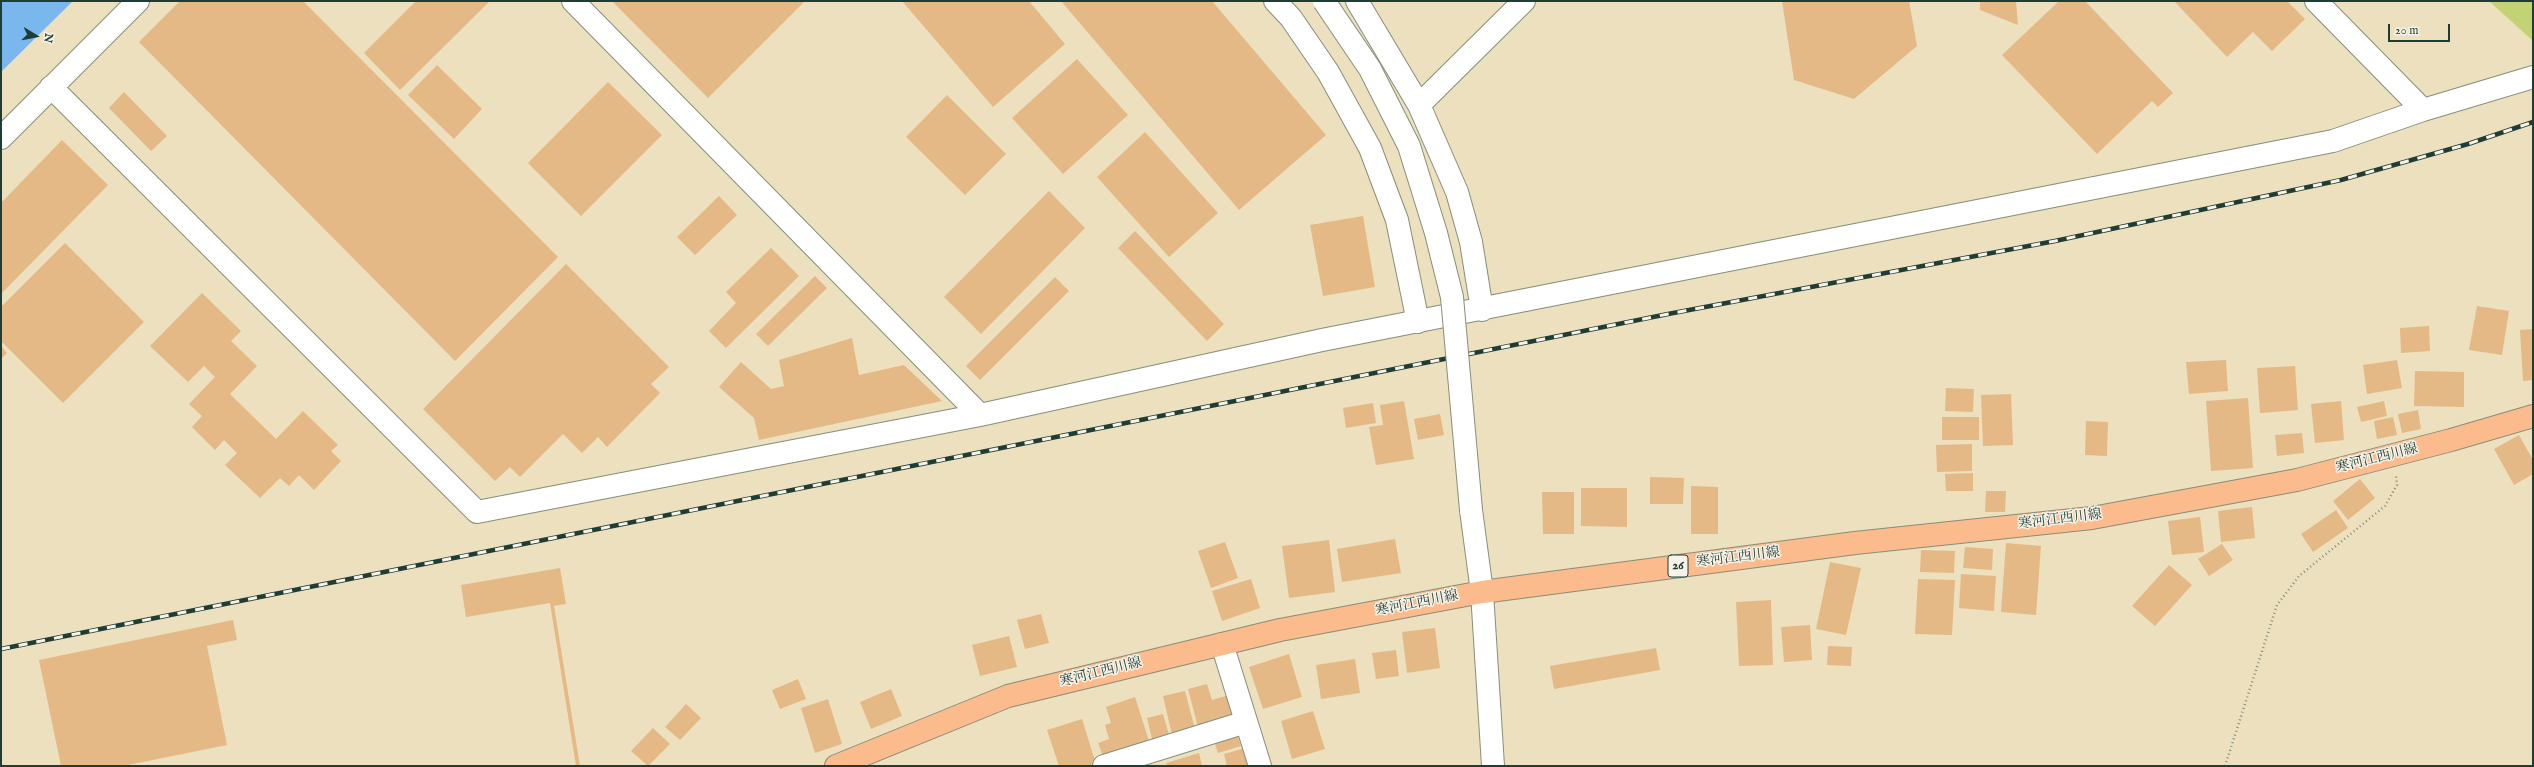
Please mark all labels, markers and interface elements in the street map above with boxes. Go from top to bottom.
north arrow [16,16,56,56]
scale bar [2390,16,2452,42]
text: 20 m [2395,23,2418,38]
text: N [40,32,56,44]
street label: 寒河江西川線 [2334,441,2420,477]
street label: 寒河江西川線 [2017,507,2103,533]
street label: 寒河江西川線 [1695,545,1781,571]
road number: 26 [1668,555,1688,577]
street label: 寒河江西川線 [1374,588,1460,620]
street label: 寒河江西川線 [1058,655,1144,691]

